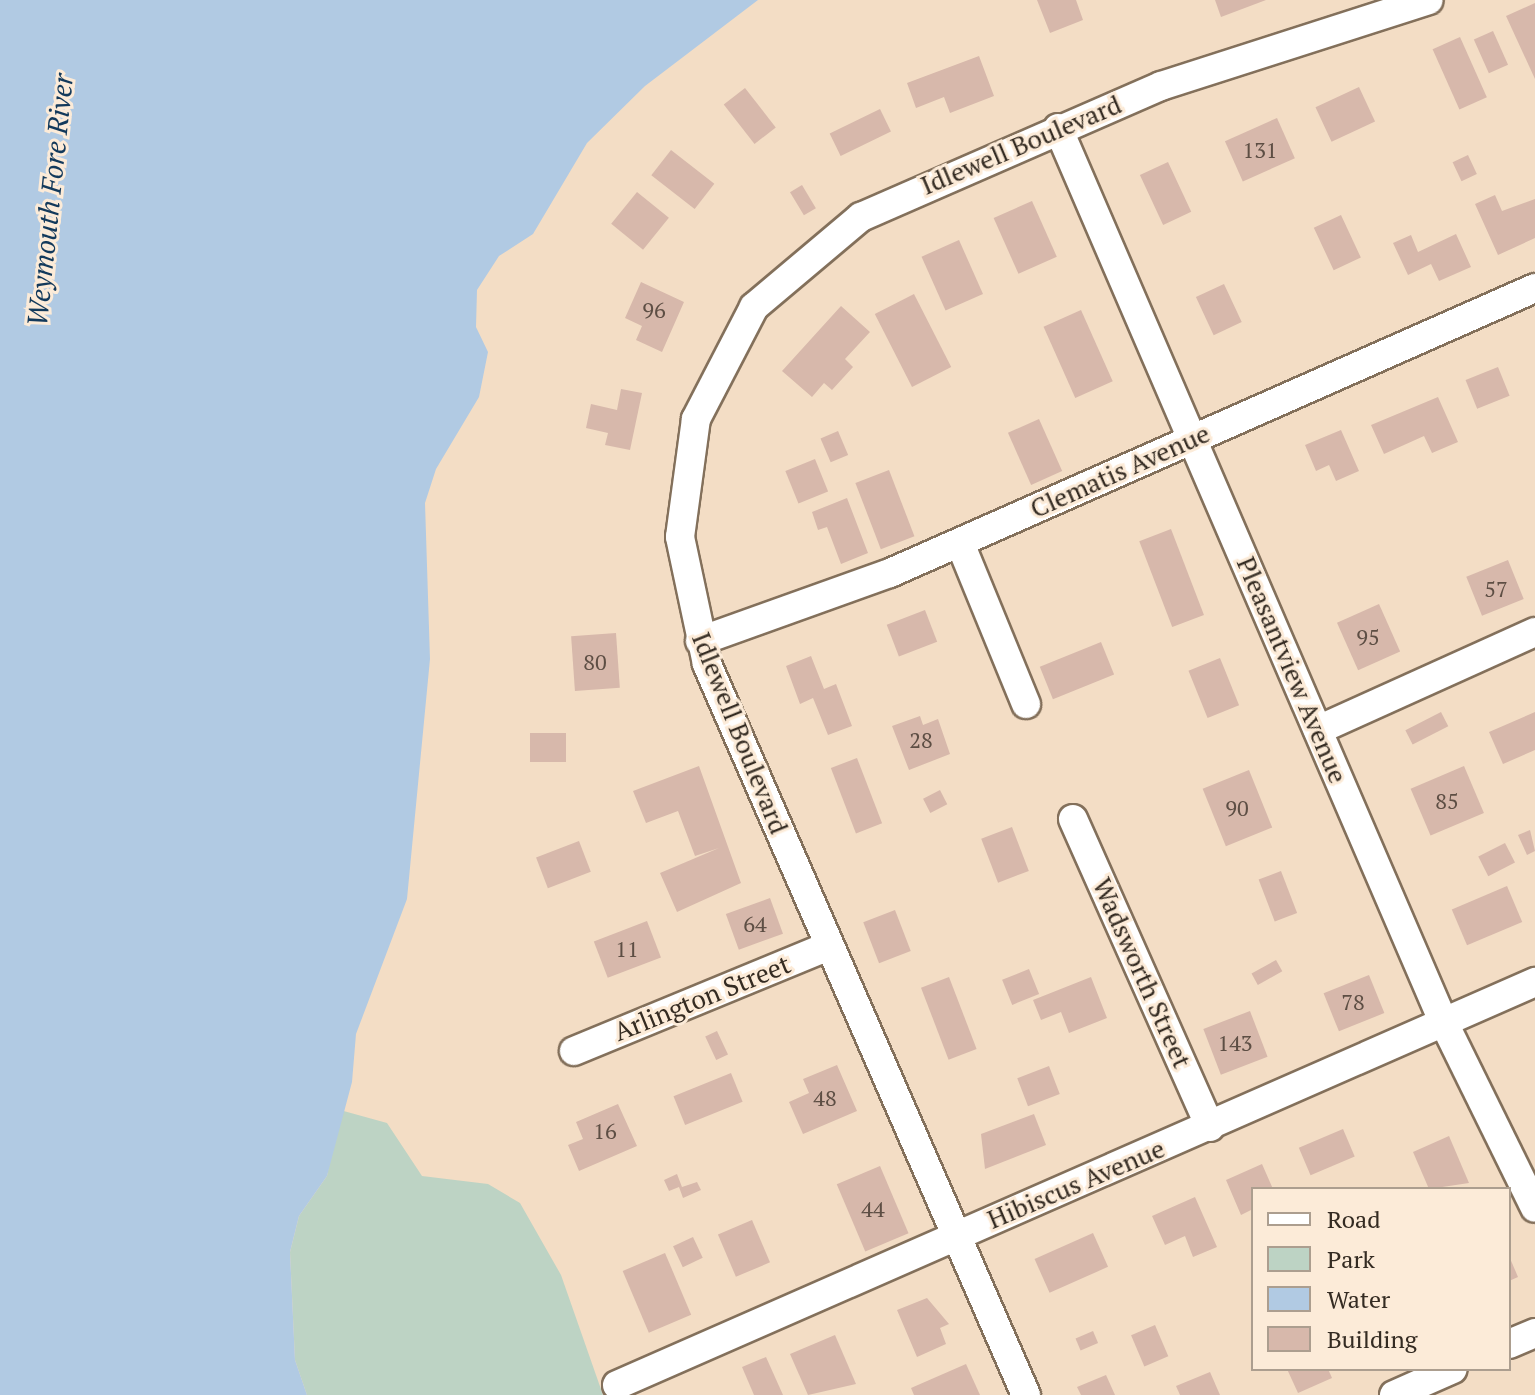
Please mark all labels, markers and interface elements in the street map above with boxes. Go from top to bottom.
water label: Weymouth Fore River [20,72,80,328]
street label: Idlewell Boulevard [916,89,1126,201]
house number: 131 [1242,137,1278,163]
house number: 96 [642,297,666,323]
street label: Clematis Avenue [1025,417,1215,525]
street label: Pleasantview Avenue [1230,552,1354,788]
house number: 57 [1484,576,1508,602]
house number: 95 [1356,624,1380,650]
street label: Idlewell Boulevard [685,628,795,838]
house number: 80 [583,649,607,675]
house number: 28 [909,727,933,753]
house number: 85 [1435,788,1459,814]
house number: 90 [1225,795,1249,821]
street label: Wadsworth Street [1086,873,1198,1073]
house number: 64 [743,911,767,937]
house number: 11 [615,936,639,962]
street label: Arlington Street [609,948,795,1048]
house number: 78 [1341,989,1365,1015]
house number: 143 [1217,1030,1253,1056]
house number: 48 [813,1085,837,1111]
house number: 16 [593,1118,617,1144]
street label: Hibiscus Avenue [983,1133,1169,1235]
legend [1251,1187,1511,1371]
house number: 44 [861,1196,885,1222]
text: Road [1327,1203,1381,1235]
text: Park [1327,1243,1375,1275]
text: Water [1327,1283,1390,1315]
text: Building [1327,1323,1417,1355]

